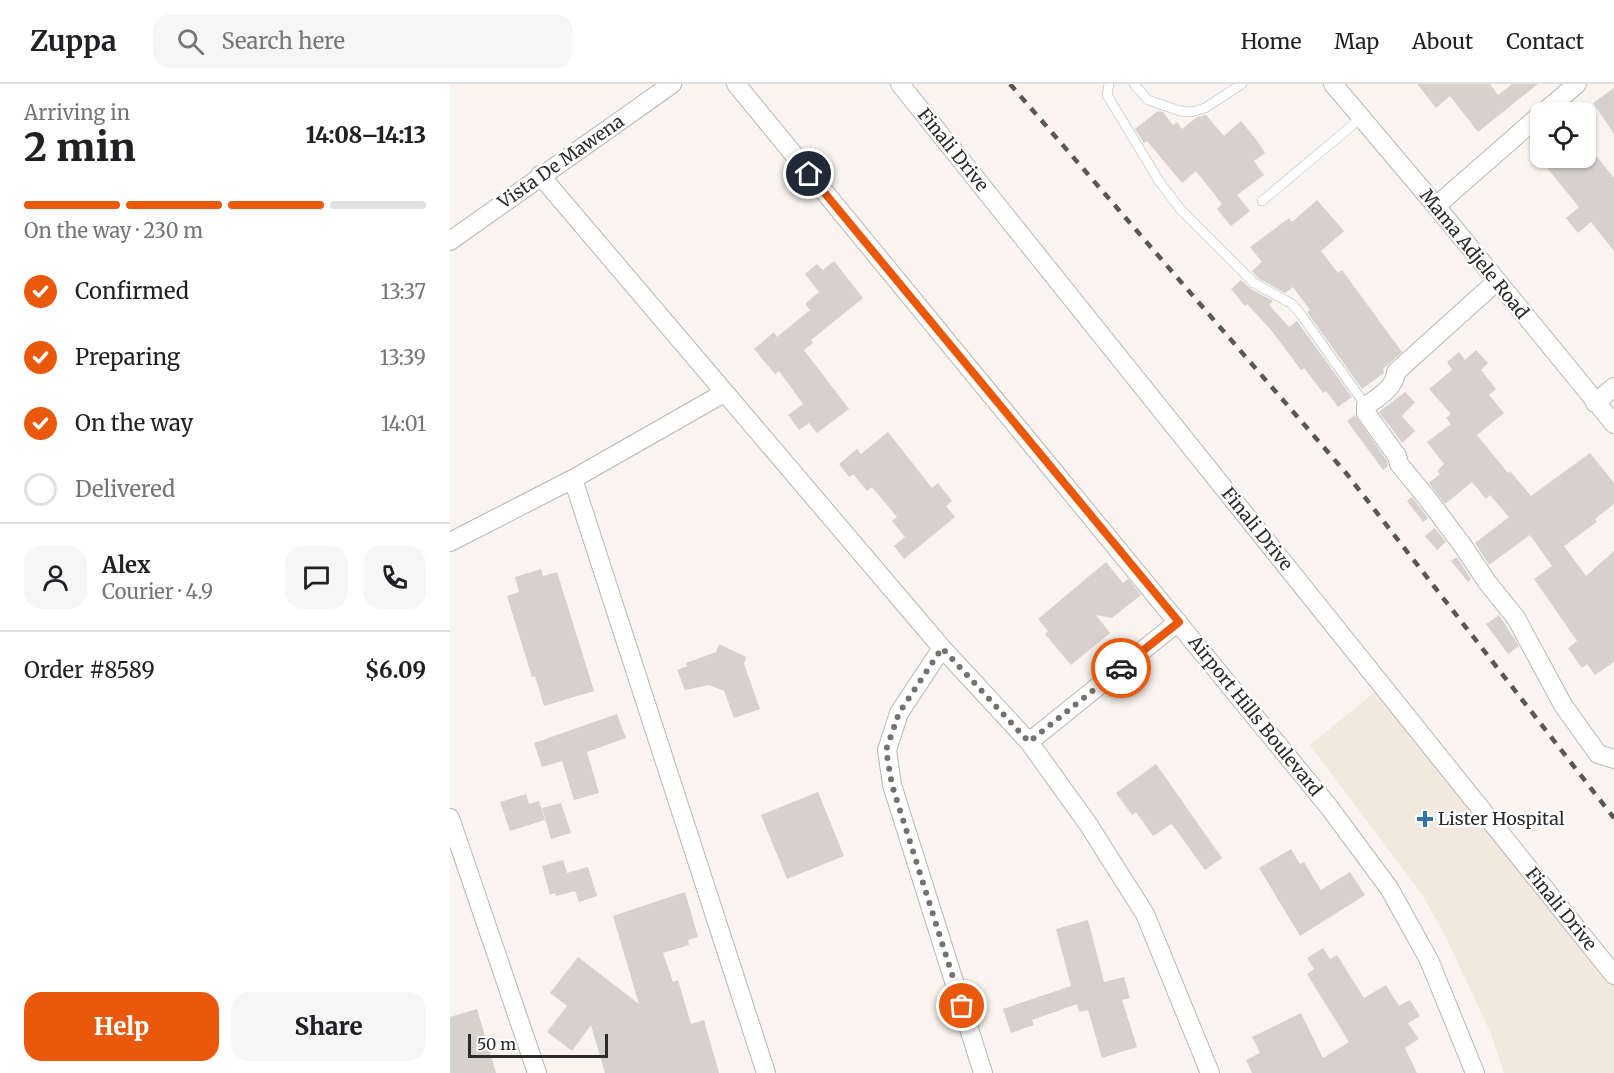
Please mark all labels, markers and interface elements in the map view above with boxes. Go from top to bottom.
search box [153,14,573,68]
text: Zuppa [30,23,117,59]
icon: search [174,25,207,58]
text: Search here [222,27,345,55]
text: Home [1241,28,1301,55]
text: Map [1334,28,1379,55]
text: About [1412,28,1473,55]
text: Contact [1506,28,1584,55]
text: Arriving in [24,100,130,125]
map controls [1530,102,1596,168]
button: locate [1530,102,1596,168]
street label: Finali Drive [913,103,994,196]
street label: Vista De Mawena [492,109,628,214]
text: 14:08–14:13 [306,121,426,149]
text: 2 min [24,123,136,172]
pin [783,148,834,199]
icon: home [792,157,825,190]
street label: Mama Adjele Road [1415,184,1534,323]
text: On the way · 230 m [24,218,203,243]
icon: check [24,275,57,308]
text: Confirmed [75,277,189,305]
text: 13:37 [381,279,426,304]
icon: check [24,341,57,374]
text: Preparing [75,343,180,371]
text: 13:39 [380,345,426,370]
icon: check [24,407,57,440]
text: On the way [75,409,193,437]
text: 14:01 [381,411,426,436]
text: Delivered [75,475,175,503]
street label: Finali Drive [1217,482,1298,575]
button: person [24,546,87,609]
button: chat [285,546,348,609]
button: phone [363,546,426,609]
text: Alex [102,551,151,579]
text: Courier · 4.9 [102,579,213,604]
street label: Airport Hills Boulevard [1183,630,1327,801]
courier [1091,638,1151,698]
icon: car [1105,652,1138,685]
text: Order #8589 [24,656,155,684]
text: $6.09 [365,656,426,684]
place label: Lister Hospital [1438,807,1565,830]
marker: Lister Hospital [1416,810,1434,828]
street label: Finali Drive [1521,862,1602,955]
pin [936,980,987,1031]
icon: bag [945,989,978,1022]
button: Help [24,992,219,1061]
button: Share [231,992,426,1061]
scale bar [468,1031,608,1058]
text: 50 m [477,1034,516,1054]

